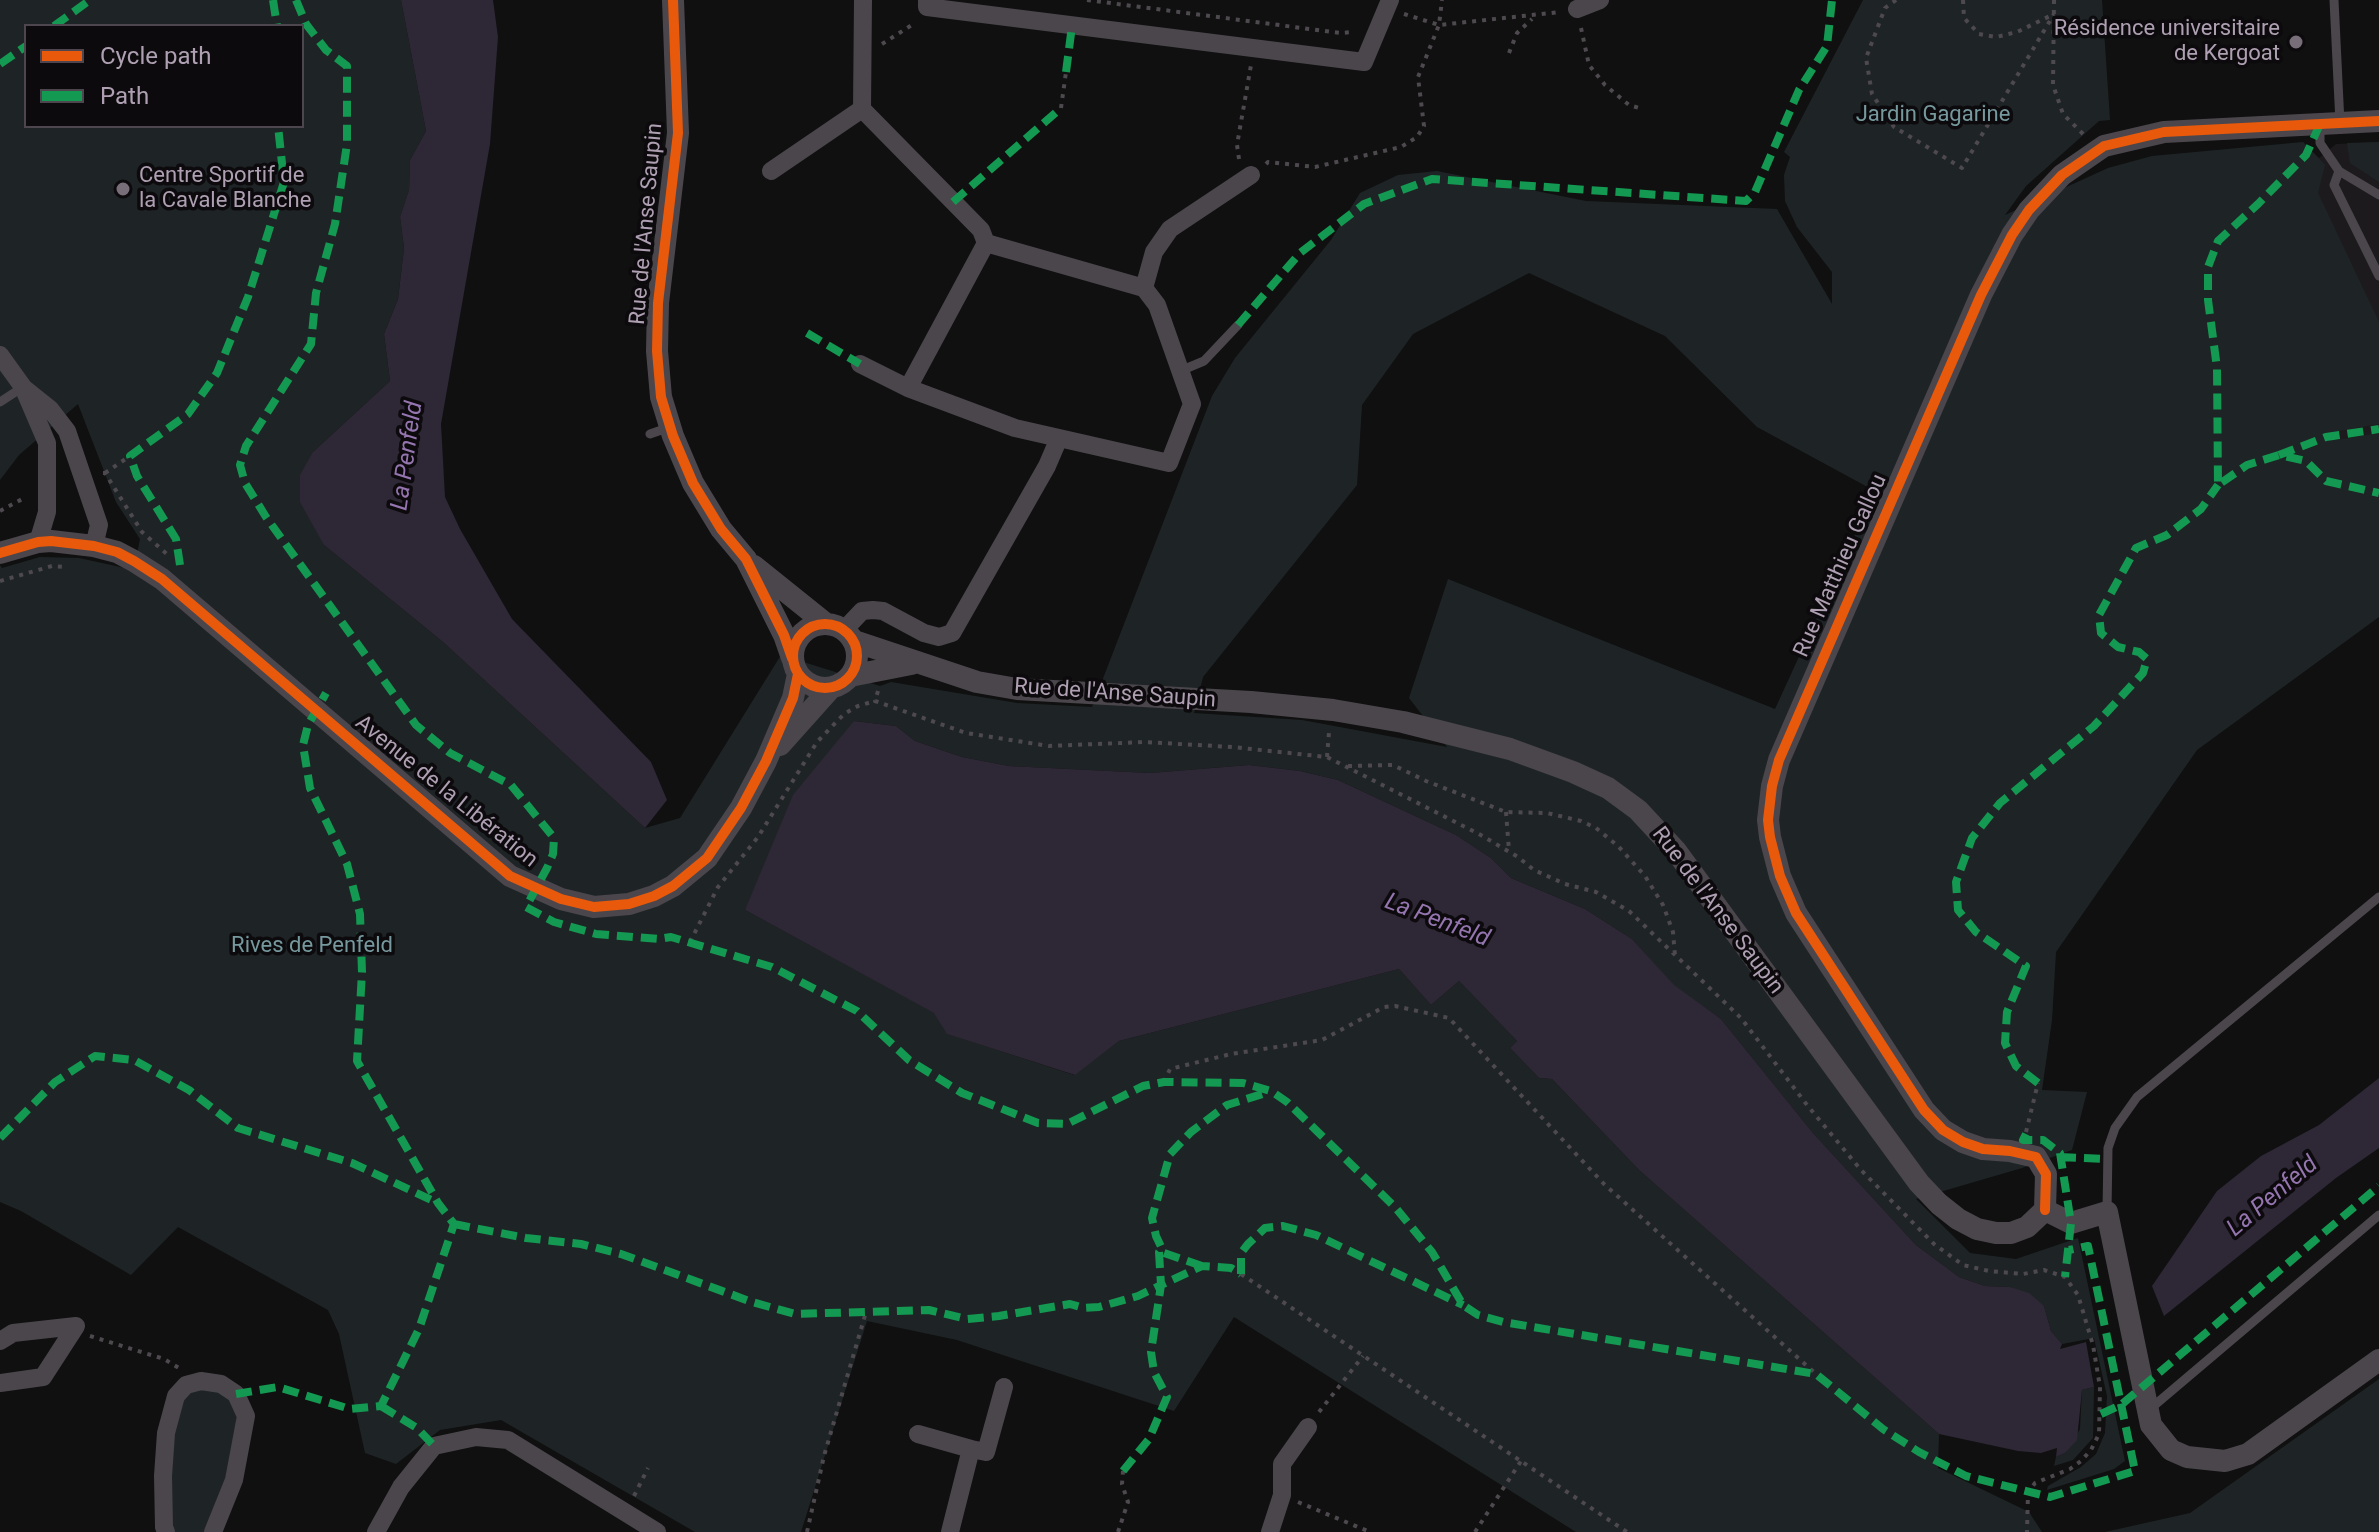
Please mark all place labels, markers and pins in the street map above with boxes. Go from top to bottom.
place label: Résidence universitaire de Kergoat [2054,16,2280,68]
marker: Résidence universitaire de Kergoat [2287,33,2305,51]
place label: Centre Sportif de la Cavale Blanche [139,163,311,214]
marker: Centre Sportif de la Cavale Blanche [114,180,132,198]

